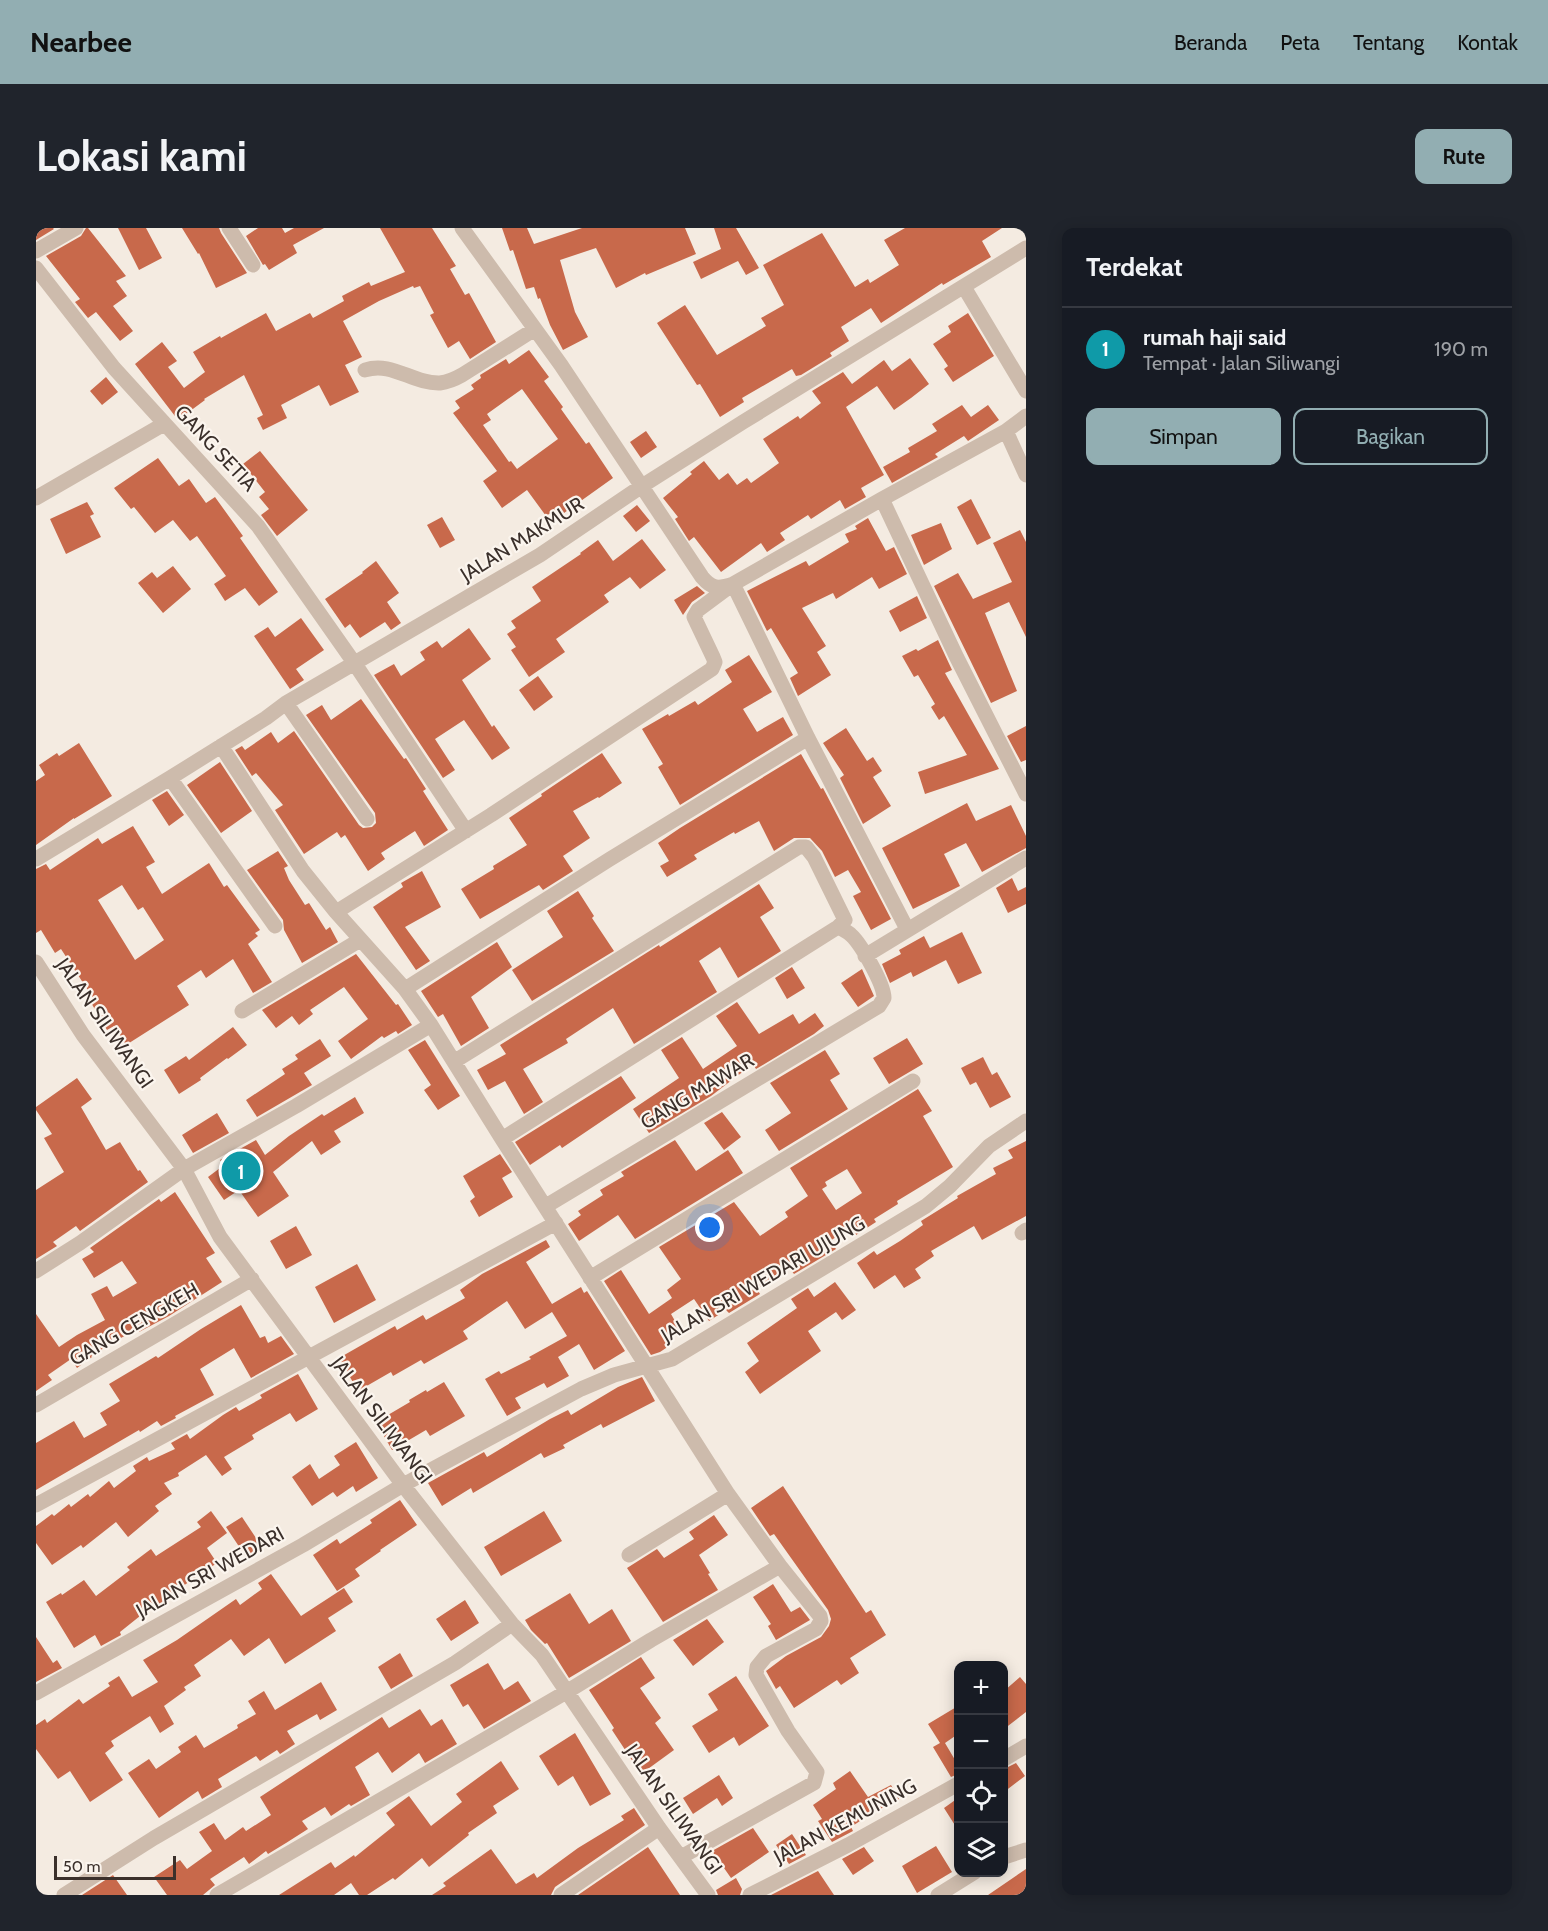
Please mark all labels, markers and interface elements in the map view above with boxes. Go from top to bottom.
text: Nearbee [30,25,132,59]
text: Beranda [1174,30,1247,55]
text: Peta [1280,30,1320,55]
text: Tentang [1353,30,1424,55]
text: Kontak [1457,30,1518,55]
button: Rute [1415,129,1512,184]
text: Lokasi kami [36,130,247,182]
text: Terdekat [1086,251,1183,283]
text: rumah haji said [1143,324,1286,351]
text: 1 [1102,337,1109,361]
text: 190 m [1434,337,1488,361]
text: Tempat · Jalan Siliwangi [1143,351,1340,375]
street label: GANG SETIA [170,400,262,496]
button: Simpan [1086,408,1281,465]
button: Bagikan [1293,408,1488,465]
street label: JALAN MAKMUR [455,492,588,587]
street label: JALAN SILIWANGI [51,952,159,1093]
street label: GANG MAWAR [636,1048,758,1134]
pin: 1 [222,1148,260,1194]
street label: JALAN SRI WEDARI UJUNG [656,1211,869,1348]
your location [695,1213,724,1242]
street label: GANG CENGKEH [65,1277,203,1371]
street label: JALAN SILIWANGI [326,1351,438,1488]
street label: JALAN SRI WEDARI [131,1521,288,1623]
map controls [954,1661,1008,1877]
button: + [954,1661,1008,1715]
button: − [954,1715,1008,1769]
street label: JALAN SILIWANGI [620,1738,728,1879]
button: locate [954,1769,1008,1823]
street label: JALAN KEMUNING [769,1773,920,1869]
button: layers [954,1823,1008,1877]
scale bar [54,1853,176,1880]
text: 50 m [63,1857,100,1876]

